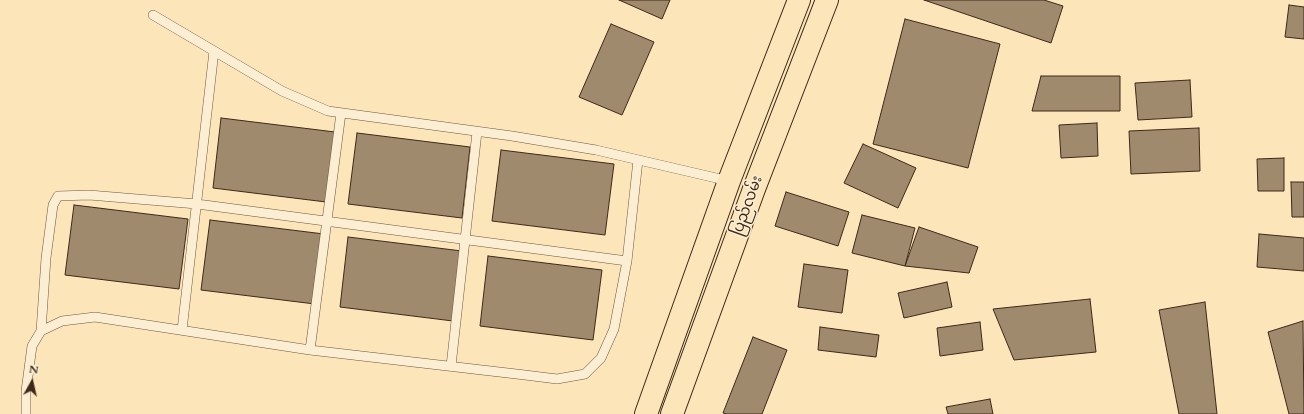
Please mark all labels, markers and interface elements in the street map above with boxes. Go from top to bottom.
street label: ပြည်လမ်း [729,174,767,238]
north arrow [12,362,52,402]
text: N [28,362,40,378]

